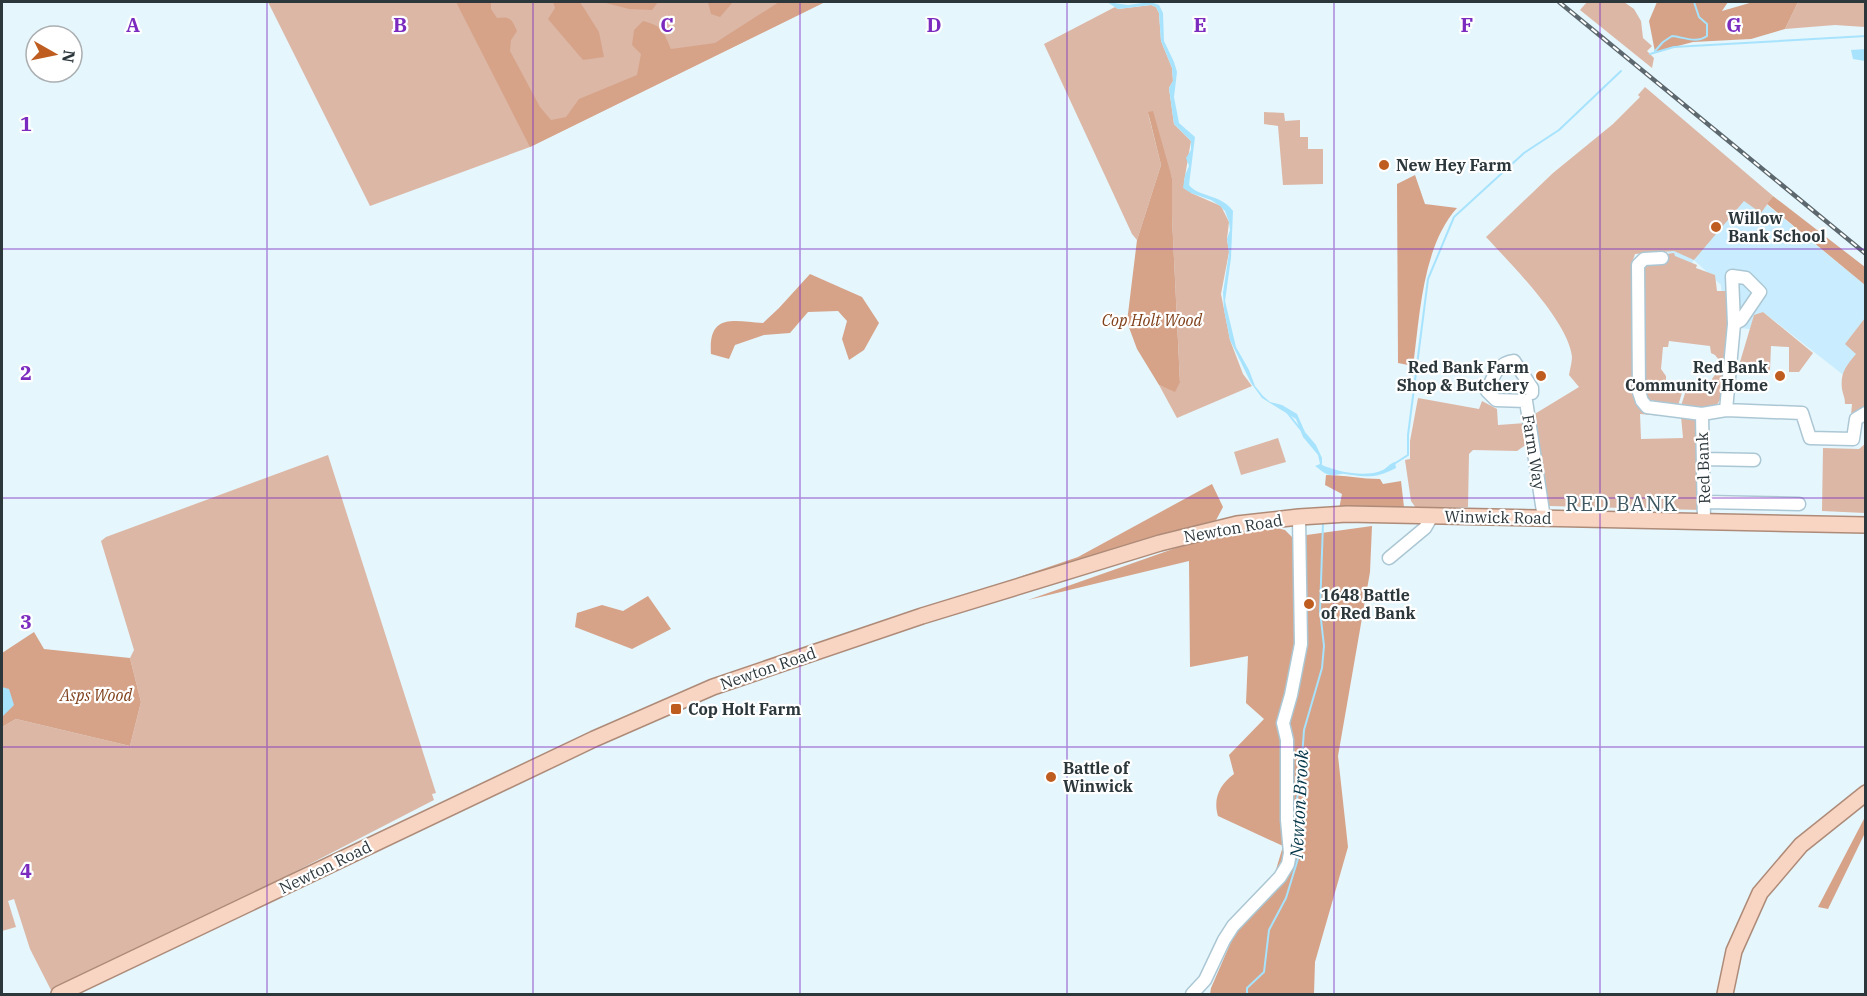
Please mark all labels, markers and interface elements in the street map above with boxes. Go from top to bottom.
text: A [126,11,140,38]
text: B [393,11,407,38]
text: C [660,11,674,38]
text: D [926,11,942,38]
text: E [1193,11,1207,38]
text: F [1461,11,1473,38]
text: G [1726,11,1742,38]
north arrow [24,24,84,84]
text: N [58,49,80,64]
text: 1 [20,110,32,137]
place label: New Hey Farm [1396,155,1512,175]
marker: New Hey Farm [1377,158,1391,172]
place label: Willow Bank School [1728,208,1826,246]
marker: Willow Bank School [1709,220,1723,234]
park label: Cop Holt Wood [1102,310,1203,330]
place label: Red Bank Farm Shop & Butchery [1397,357,1530,395]
place label: Red Bank Community Home [1625,357,1768,395]
text: 2 [20,359,32,386]
marker: Red Bank Farm Shop & Butchery [1534,369,1548,383]
marker: Red Bank Community Home [1773,369,1787,383]
street label: Farm Way [1518,413,1550,491]
street label: Red Bank [1692,431,1714,504]
district label: RED BANK [1565,490,1679,517]
street label: Winwick Road [1444,506,1552,528]
street label: Newton Road [1182,509,1284,547]
place label: 1648 Battle of Red Bank [1321,585,1416,623]
marker: 1648 Battle of Red Bank [1302,597,1316,611]
text: 3 [20,608,32,635]
street label: Newton Road [717,642,819,694]
park label: Asps Wood [59,685,132,705]
place label: Cop Holt Farm [688,699,801,719]
marker: Cop Holt Farm [669,702,683,716]
water label: Newton Brook [1285,749,1313,860]
place label: Battle of Winwick [1063,758,1133,796]
marker: Battle of Winwick [1044,770,1058,784]
street label: Newton Road [276,836,375,898]
text: 4 [20,857,32,884]

